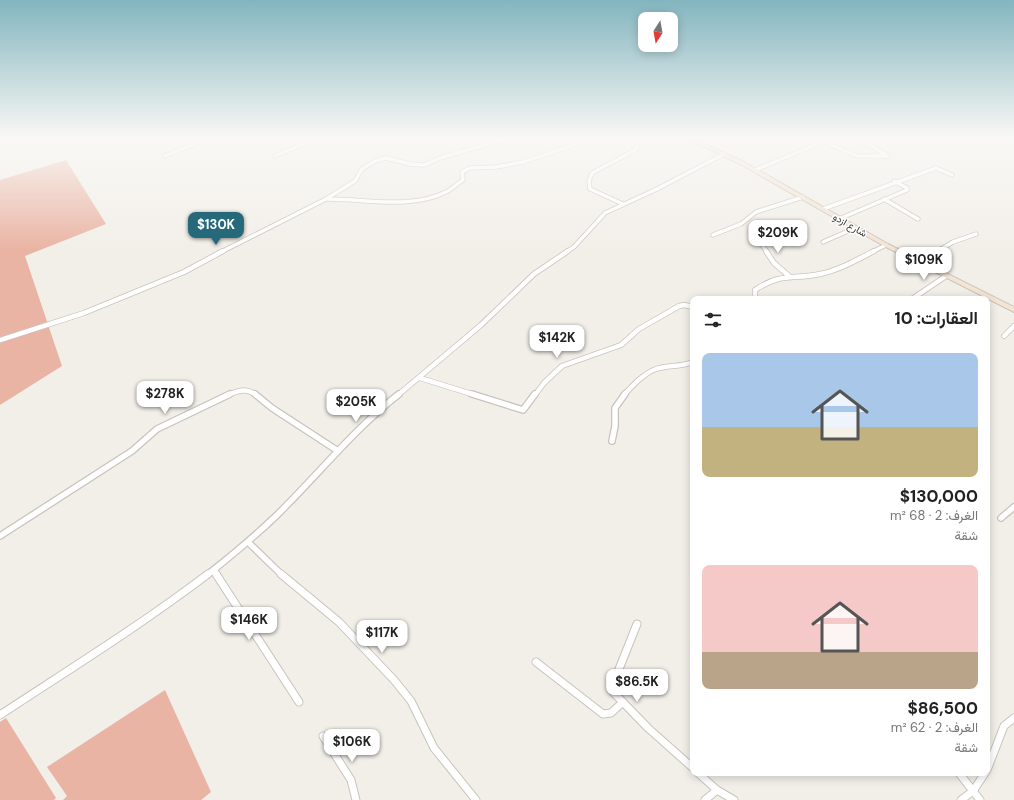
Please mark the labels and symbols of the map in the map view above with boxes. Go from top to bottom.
north arrow [638,12,678,52]
street label: شارع ازدو [831,210,869,240]
pin: $130K [188,212,244,246]
pin: $209K [750,220,806,254]
pin: $109K [896,247,952,281]
pin: $142K [529,325,585,359]
pin: $278K [137,381,193,415]
pin: $205K [328,389,384,423]
pin: $146K [221,607,277,641]
pin: $117K [354,620,410,654]
pin: $86.5K [604,669,670,703]
pin: $106K [324,729,380,763]

